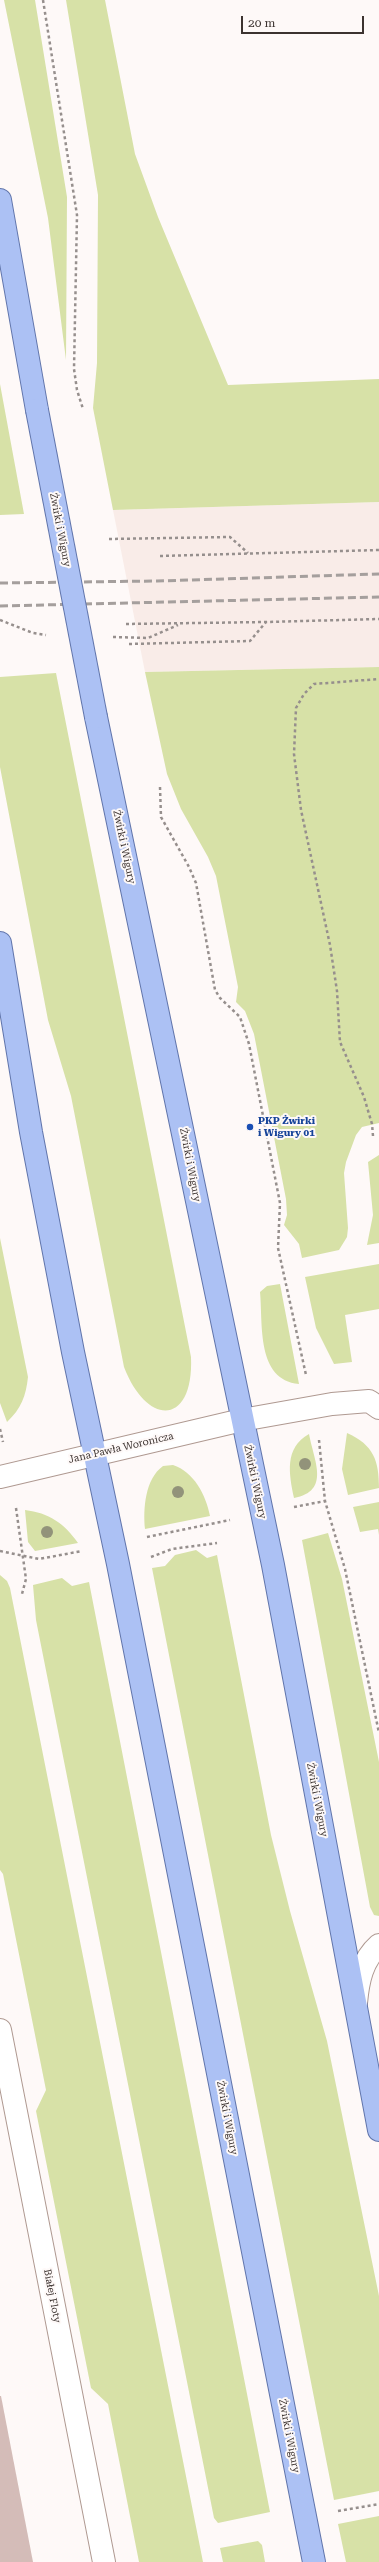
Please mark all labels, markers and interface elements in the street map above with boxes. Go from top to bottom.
scale bar [243,8,366,34]
text: 20 m [248,16,275,30]
street label: Żwirki i Wigury [47,492,73,568]
street label: Żwirki i Wigury [110,809,138,885]
place label: PKP Żwirki i Wigury 01 [258,1115,315,1138]
marker: PKP Żwirki i Wigury 01 [245,1122,255,1132]
street label: Żwirki i Wigury [177,1127,203,1203]
street label: Jana Pawła Woronicza [67,1430,175,1466]
street label: Żwirki i Wigury [241,1444,269,1520]
street label: Żwirki i Wigury [304,1762,330,1838]
street label: Żwirki i Wigury [214,2080,240,2156]
street label: Białej Floty [41,2268,63,2324]
street label: Żwirki i Wigury [276,2398,302,2474]

